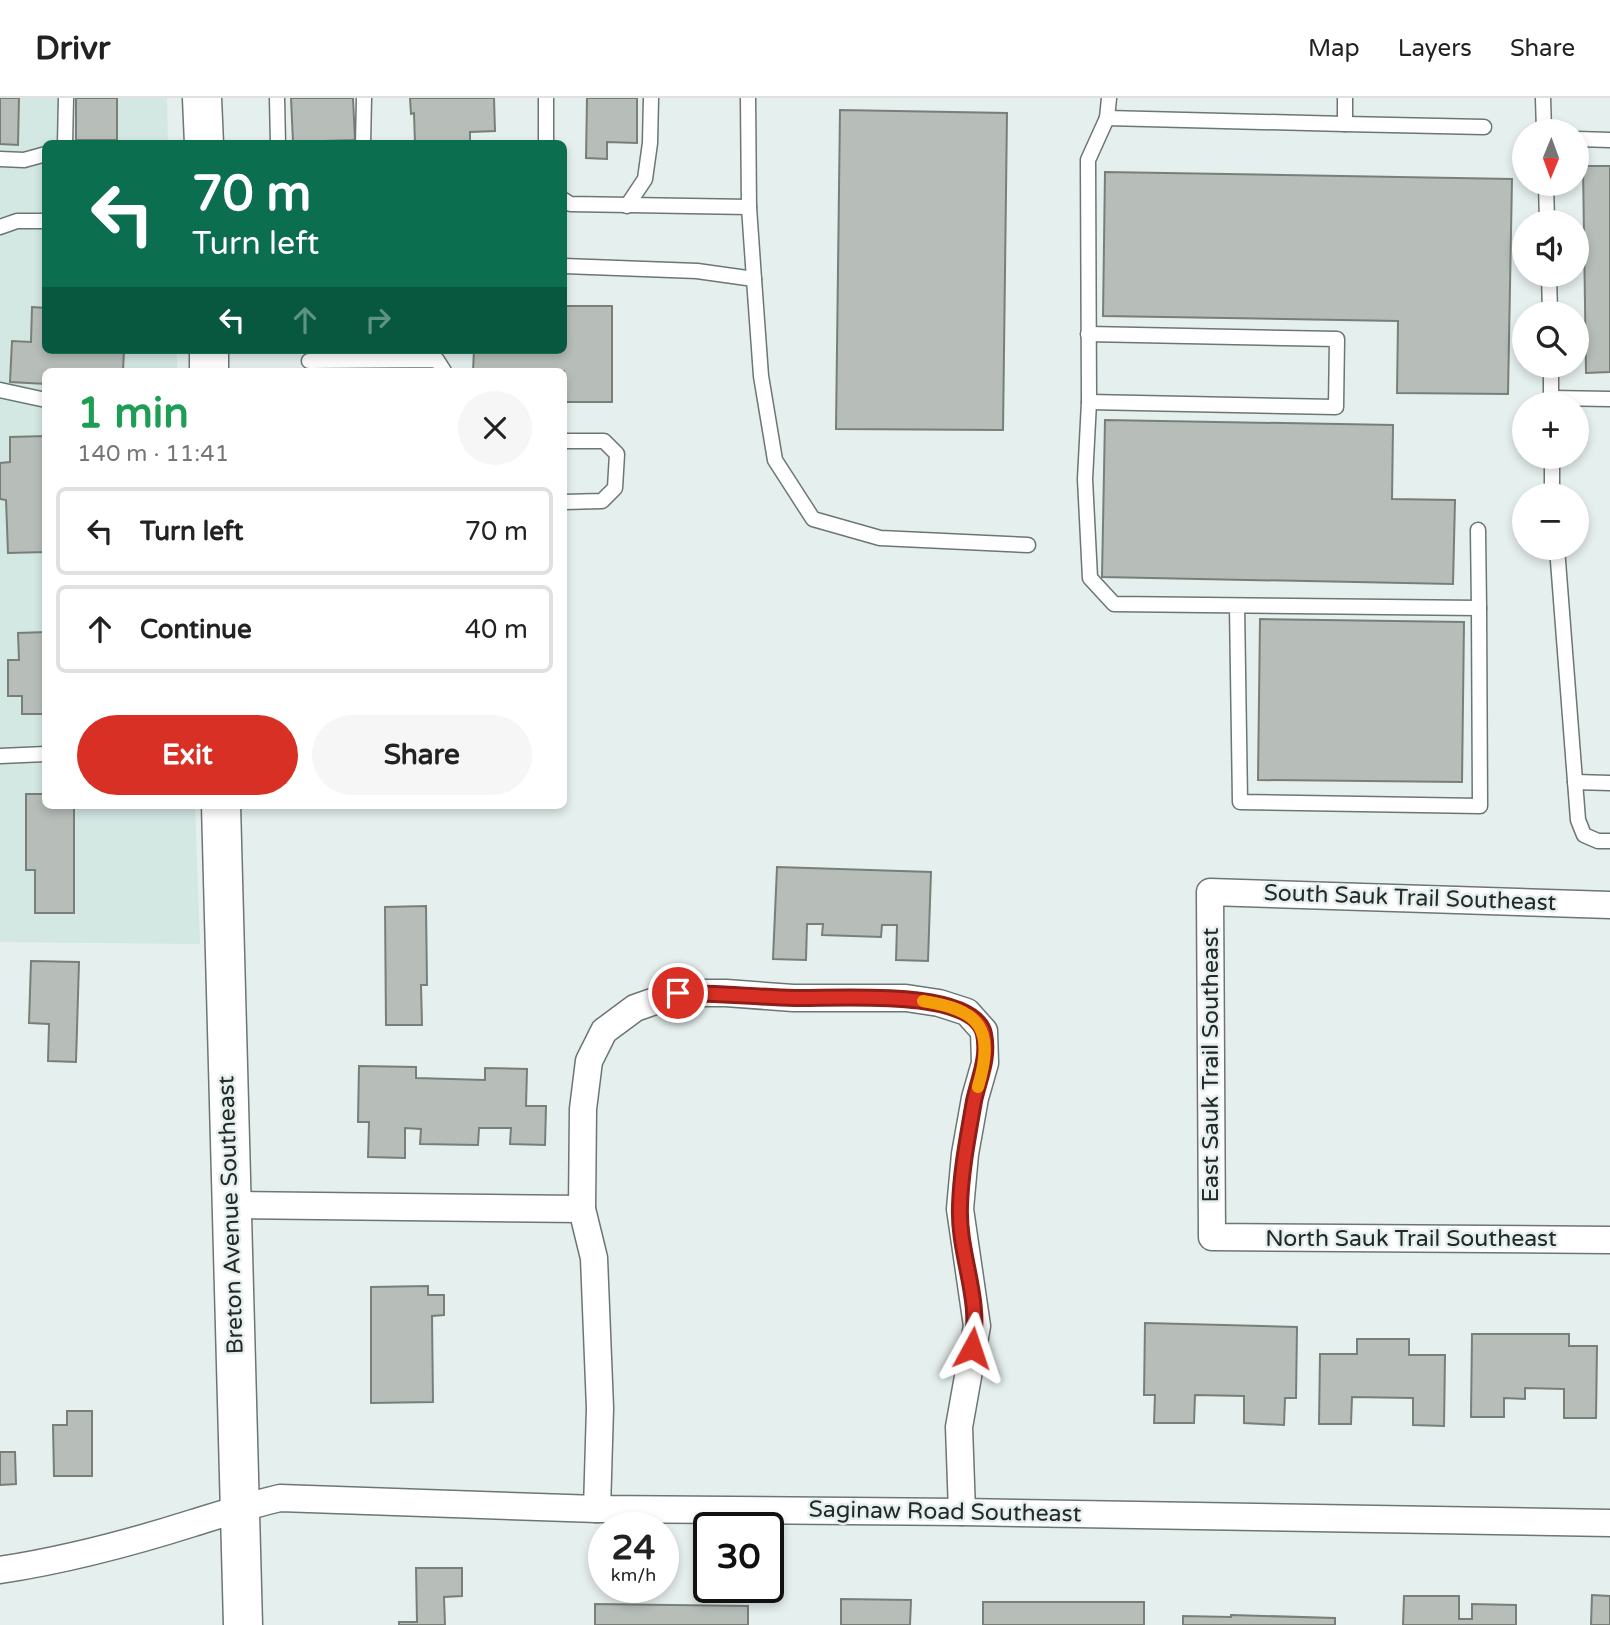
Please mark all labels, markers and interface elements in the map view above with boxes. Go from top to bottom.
text: Drivr [35,29,110,68]
text: Map [1308,34,1360,63]
text: Layers [1398,34,1472,63]
text: Share [1510,34,1575,63]
north arrow [1512,119,1589,196]
map controls [1512,119,1589,560]
text: 70 m [192,165,311,224]
icon: left [77,168,168,259]
button: sound [1512,210,1589,287]
text: Turn left [192,225,319,263]
icon: left [213,301,251,339]
icon: ahead [286,301,324,339]
icon: right [359,301,397,339]
button: search [1512,301,1589,378]
text: 1 min [77,388,189,439]
button: close [458,391,532,465]
button: + [1512,392,1589,469]
text: 140 m · 11:41 [77,440,229,468]
button: − [1512,483,1589,560]
icon: left [81,512,119,550]
text: Turn left [140,516,243,547]
text: 70 m [465,516,528,547]
icon: ahead [81,610,119,648]
text: Continue [140,614,252,645]
text: 40 m [465,614,528,645]
button: Exit [77,715,298,795]
button: Share [312,715,532,795]
street label: South Sauk Trail Southeast [1263,879,1557,917]
street label: East Sauk Trail Southeast [1197,927,1225,1203]
pin [648,963,708,1023]
icon: arrive [659,974,697,1012]
street label: Breton Avenue Southeast [212,1075,250,1355]
street label: North Sauk Trail Southeast [1265,1225,1557,1253]
position arrow [935,1311,1009,1385]
street label: Saginaw Road Southeast [808,1496,1082,1528]
speed limit sign: 30 [693,1512,784,1603]
text: 24 [612,1527,655,1569]
text: km/h [611,1564,656,1586]

